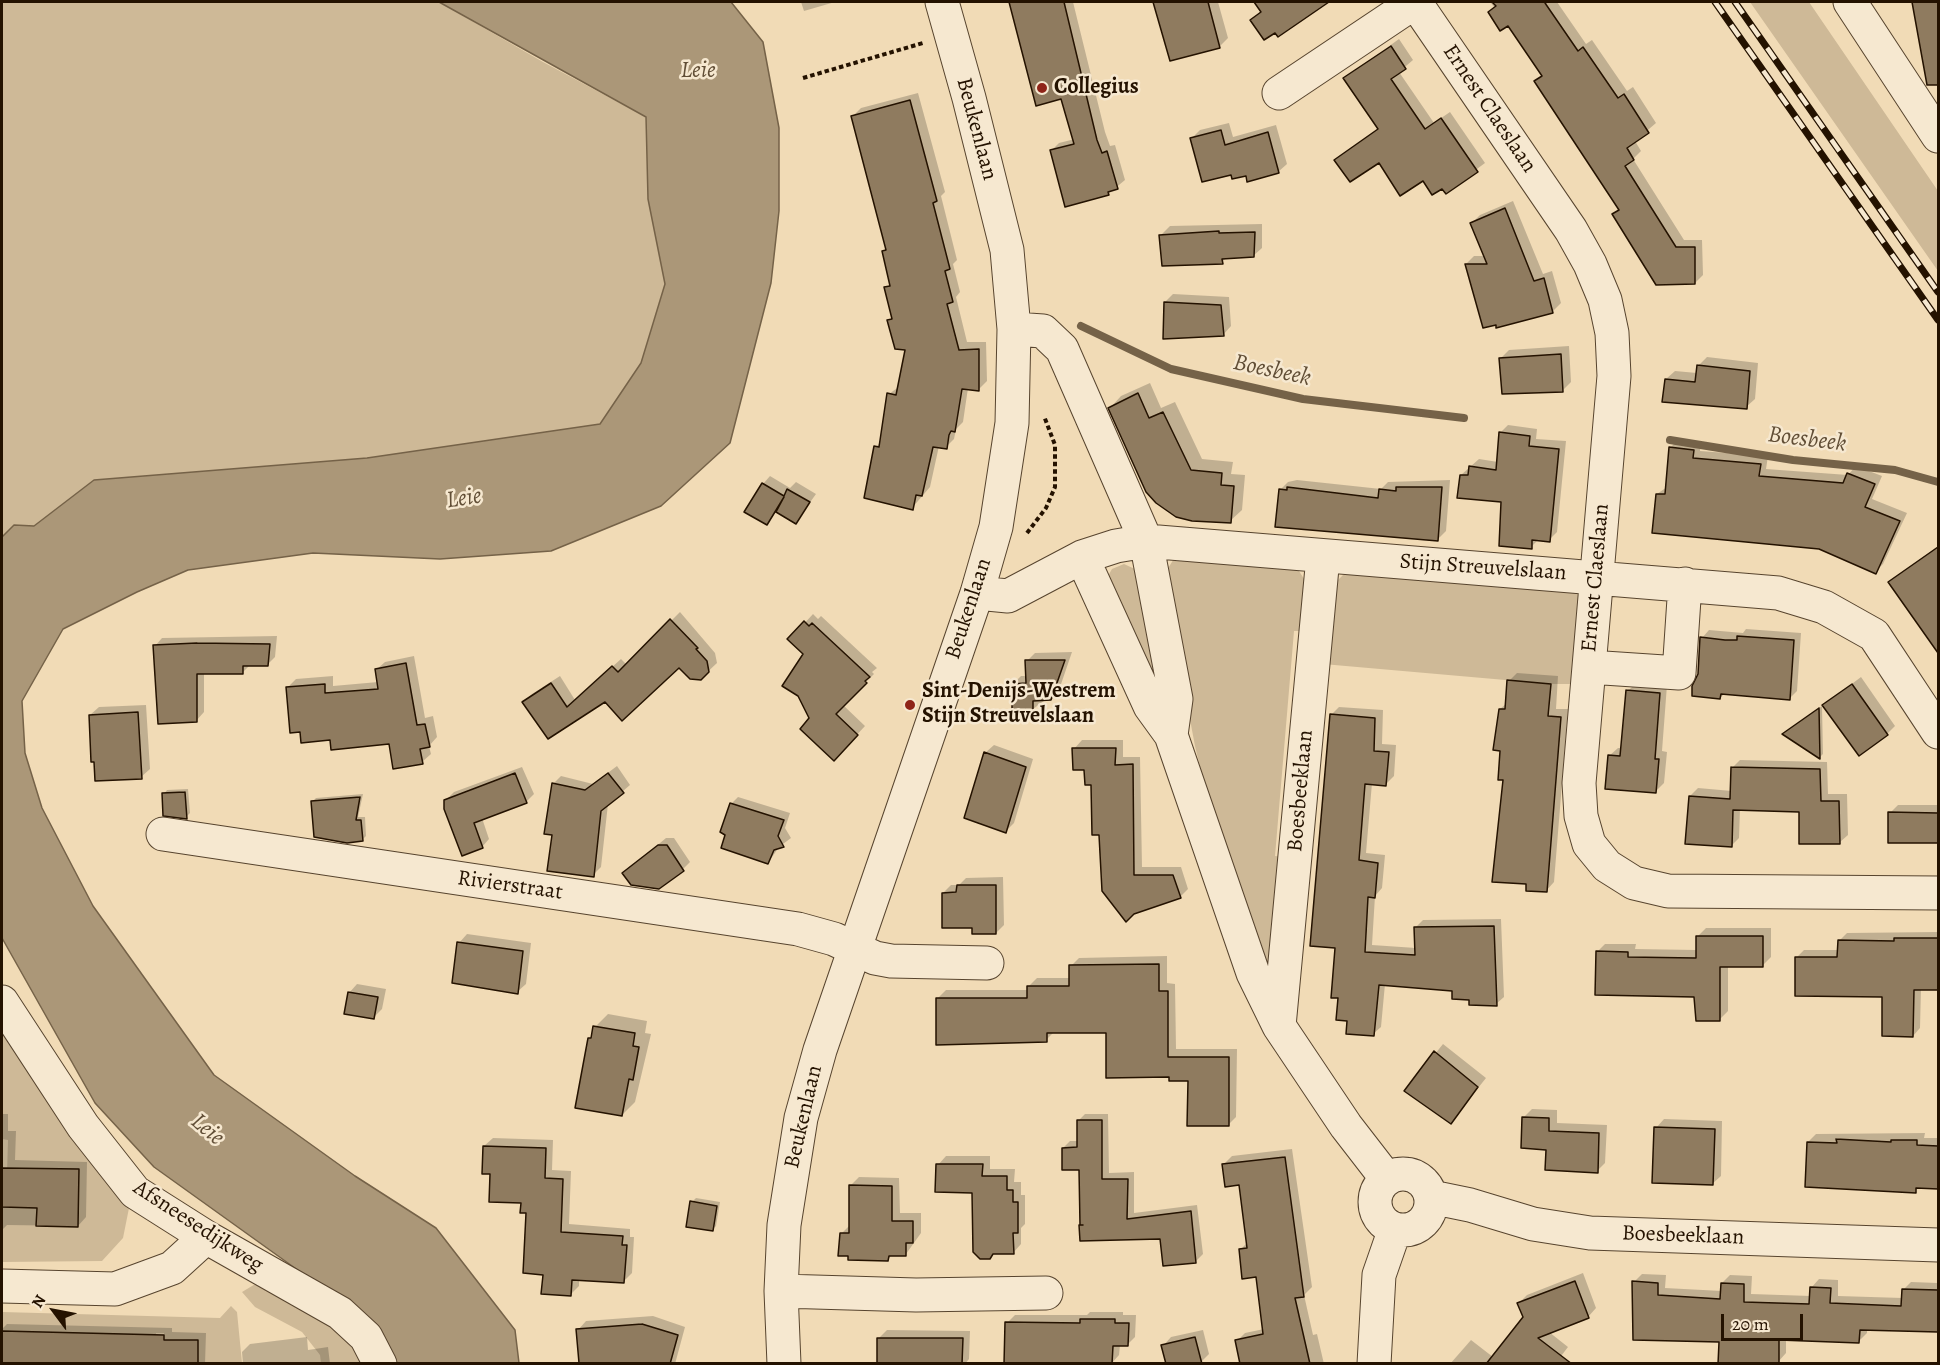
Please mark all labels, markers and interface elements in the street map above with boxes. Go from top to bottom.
street label: Ernest Claeslaan [1436,40,1542,178]
water label: Leie [680,57,716,85]
street label: Beukenlaan [950,75,1002,183]
place label: Collegius [1054,75,1139,101]
marker: Collegius [1035,81,1049,95]
water label: Boesbeek [1230,349,1314,393]
water label: Boesbeek [1766,421,1848,459]
water label: Leie [444,482,484,516]
street label: Ernest Claeslaan [1576,503,1616,653]
street label: Stijn Streuvelslaan [1399,549,1567,587]
street label: Beukenlaan [940,555,998,663]
place label: Sint-Denijs-Westrem Stijn Streuvelslaan [922,679,1116,730]
marker: Sint-Denijs-Westrem Stijn Streuvelslaan [903,698,917,712]
street label: Boesbeeklaan [1283,729,1319,853]
street label: Rivierstraat [456,866,564,906]
street label: Beukenlaan [779,1063,829,1171]
water label: Leie [184,1108,230,1152]
street label: Afsneesedijkweg [128,1175,268,1279]
street label: Boesbeeklaan [1621,1221,1745,1251]
north arrow [24,1281,84,1341]
text: N [26,1291,51,1312]
scale bar [1724,1302,1806,1340]
text: 20 m [1732,1312,1769,1336]

